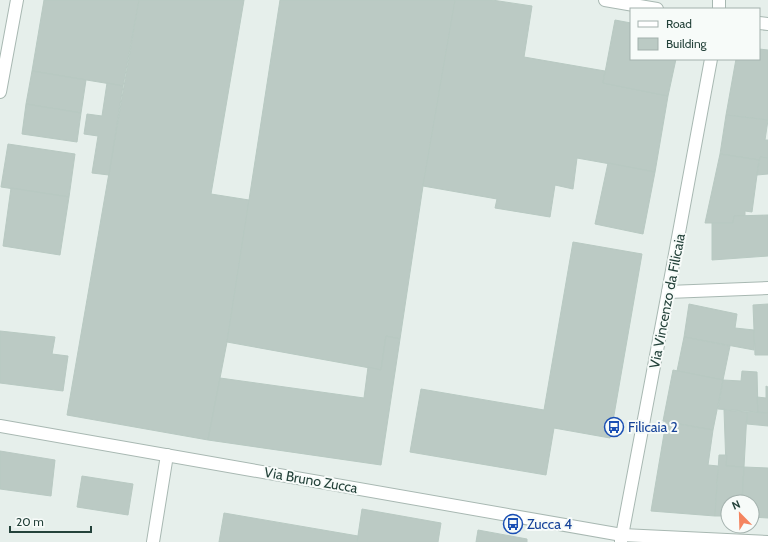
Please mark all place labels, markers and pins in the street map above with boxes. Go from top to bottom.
bus stop icon: Filicaia 2 [603,416,625,438]
place label: Filicaia 2 [628,418,678,436]
bus stop icon: Zucca 4 [502,513,524,535]
place label: Zucca 4 [527,515,572,533]

